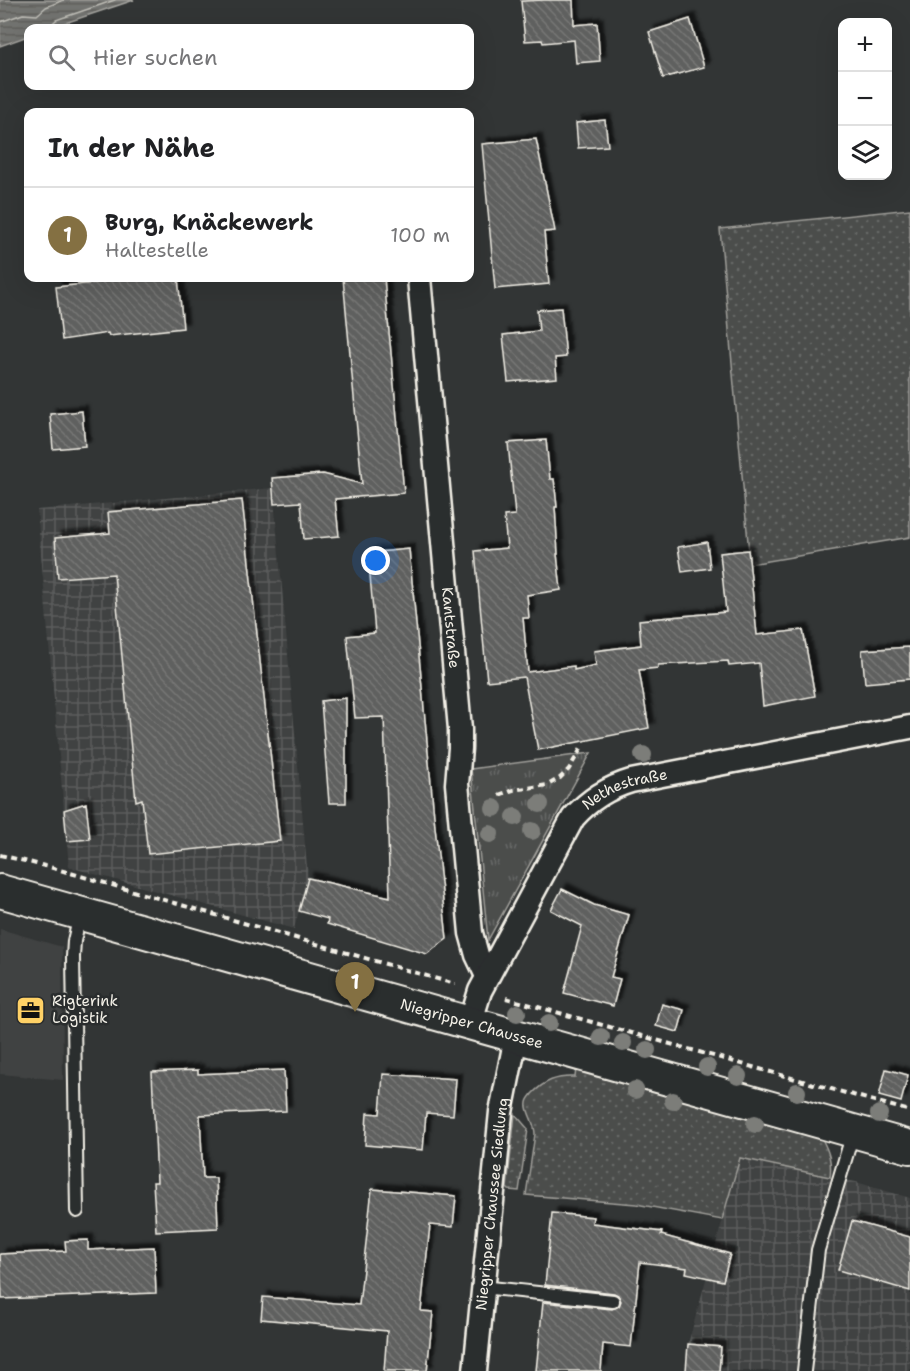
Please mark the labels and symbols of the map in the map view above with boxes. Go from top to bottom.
your location [361,546,390,575]
street label: Kantstraße [437,586,464,669]
street label: Nethestraße [578,764,669,814]
pin: 1 [336,962,374,1012]
place label: Rigterink Logistik [52,991,118,1028]
office icon: Rigterink Logistik [15,994,47,1026]
street label: Niegripper Chaussee [398,994,546,1053]
street label: Niegripper Chaussee Siedlung [471,1096,514,1311]

